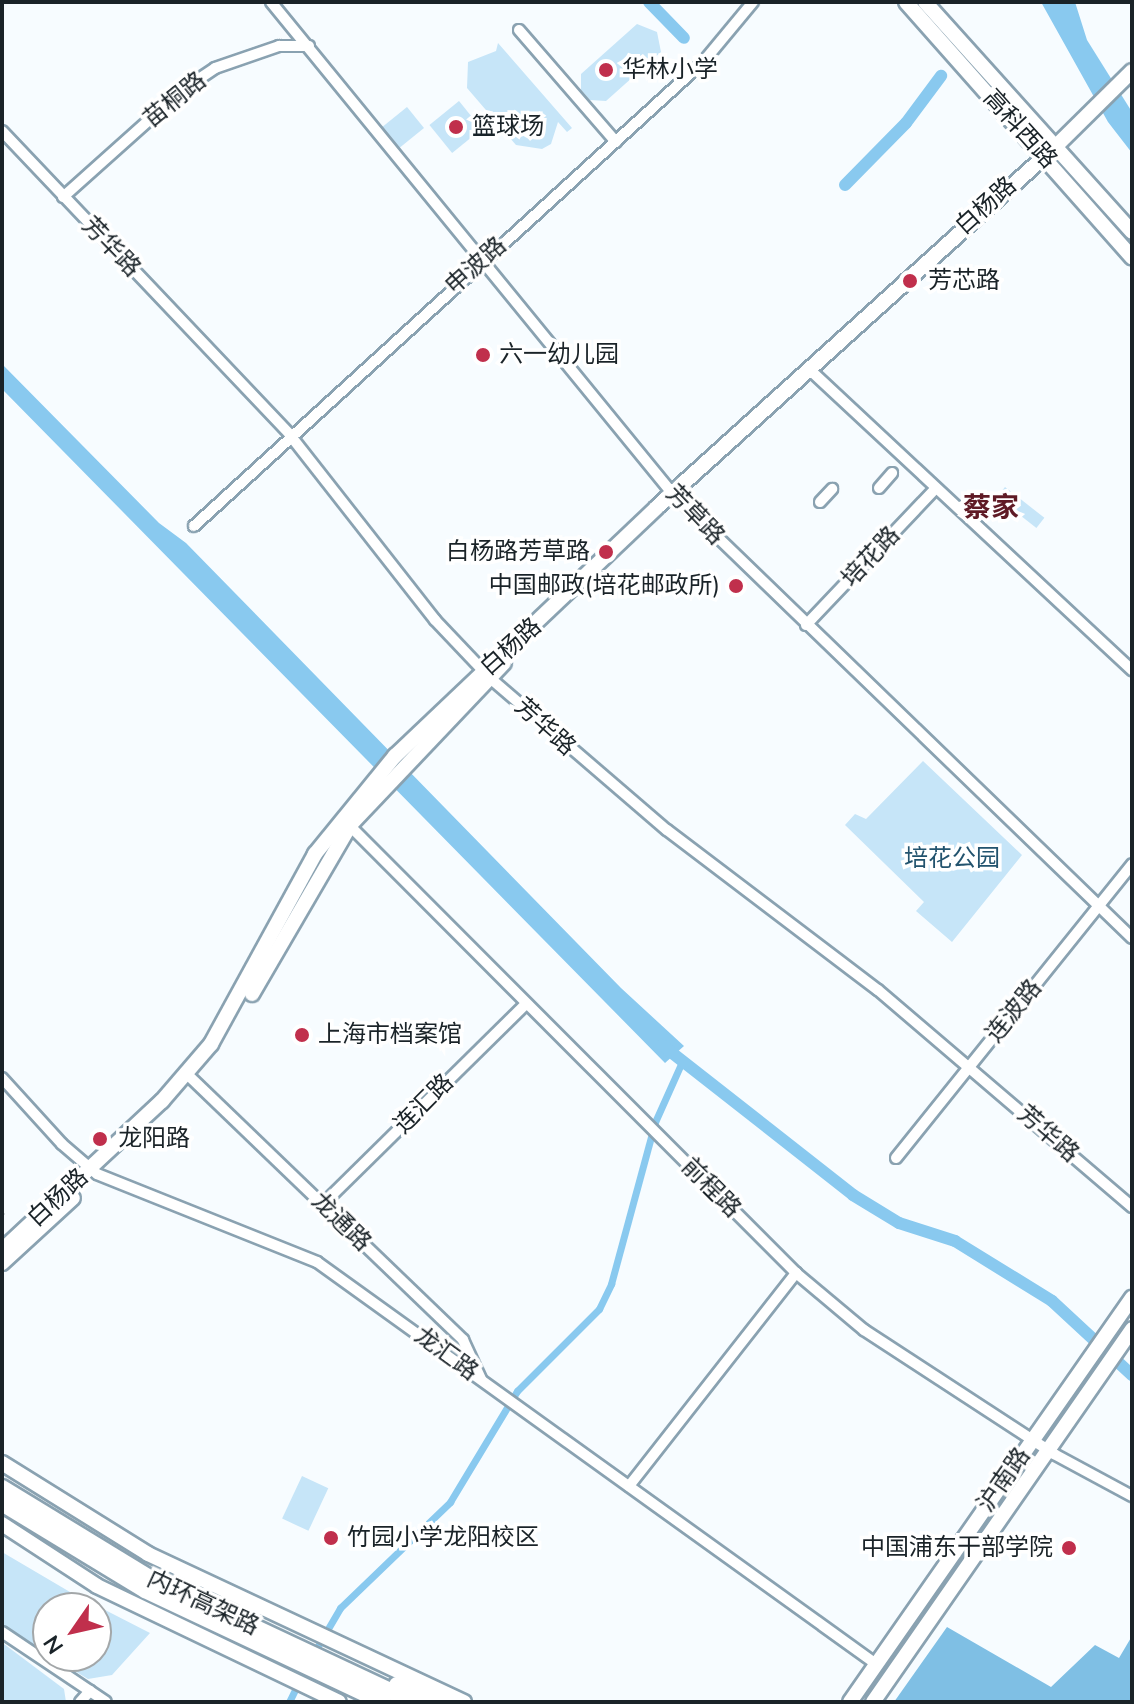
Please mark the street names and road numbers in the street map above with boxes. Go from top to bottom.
street label: 苗桐路 [138,66,212,134]
street label: 高科西路 [977,84,1063,174]
street label: 白杨路 [950,171,1022,241]
street label: 芳华路 [76,211,146,283]
street label: 申波路 [440,231,512,301]
street label: 芳草路 [660,479,730,551]
street label: 培花路 [836,521,906,593]
street label: 白杨路 [475,612,547,682]
street label: 芳华路 [509,692,581,762]
street label: 连波路 [980,974,1048,1048]
street label: 连汇路 [388,1068,460,1140]
street label: 芳华路 [1011,1100,1085,1168]
street label: 前程路 [675,1152,747,1224]
street label: 白杨路 [22,1163,94,1233]
street label: 龙通路 [305,1187,377,1257]
street label: 龙汇路 [408,1321,484,1387]
street label: 沪南路 [972,1442,1036,1518]
street label: 内环高架路 [143,1565,263,1641]

